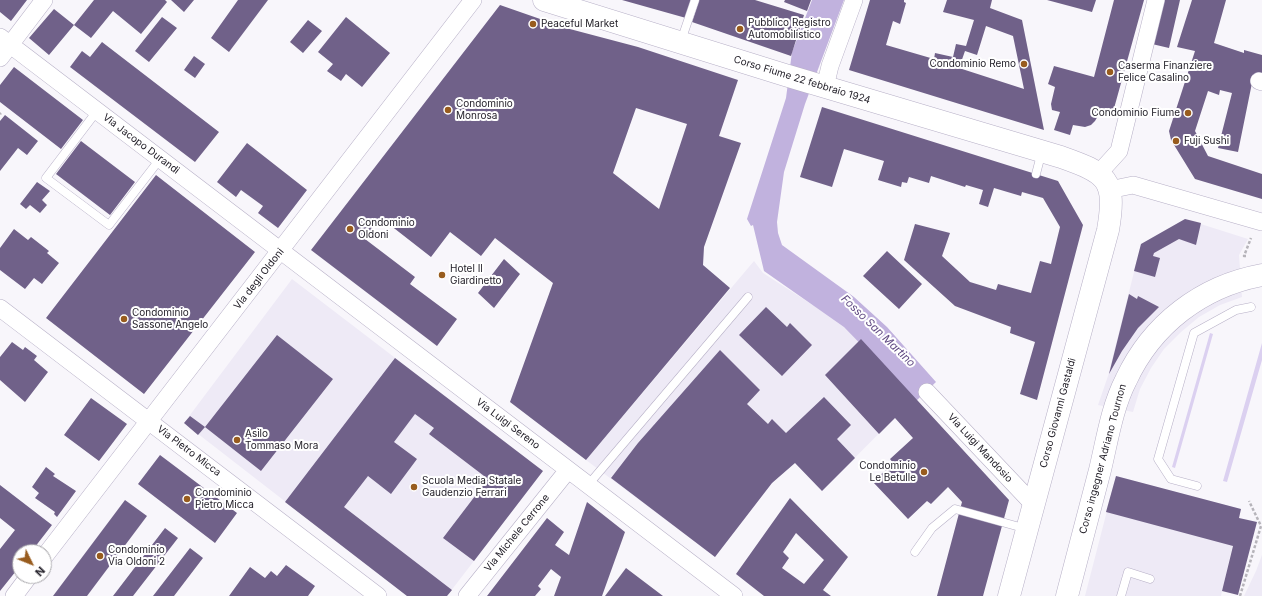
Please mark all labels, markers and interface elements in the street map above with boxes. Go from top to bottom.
place label: Pubblico Registro Automobilistico [748,17,831,40]
place label: Peaceful Market [541,18,618,30]
marker: Peaceful Market [528,19,538,29]
marker: Pubblico Registro Automobilistico [735,24,745,34]
street label: Corso Fiume 22 febbraio 1924 [732,53,872,107]
place label: Condominio Remo [929,58,1016,70]
marker: Condominio Remo [1019,59,1029,69]
place label: Caserma Finanziere Felice Casalino [1118,60,1212,84]
marker: Caserma Finanziere Felice Casalino [1105,67,1115,77]
place label: Condominio Monrosa [456,98,513,122]
marker: Condominio Monrosa [443,105,453,115]
place label: Condominio Fiume [1092,107,1180,119]
marker: Condominio Fiume [1183,108,1193,118]
street label: Via Jacopo Durandi [100,111,182,177]
place label: Fuji Sushi [1184,135,1229,147]
marker: Fuji Sushi [1171,136,1181,146]
place label: Condominio Oldoni [358,217,415,240]
marker: Condominio Oldoni [345,224,355,234]
street label: Via degli Oldoni [231,246,287,312]
place label: Hotel Il Giardinetto [450,263,502,286]
marker: Hotel Il Giardinetto [437,270,447,280]
water label: Fosso San Martino [838,292,918,370]
place label: Condominio Sassone Angelo [132,307,208,330]
marker: Condominio Sassone Angelo [119,314,129,324]
street label: Corso Giovanni Gastaldi [1038,357,1078,469]
street label: Corso ingegner Adriano Tournon [1077,383,1129,535]
street label: Via Luigi Sereno [474,396,542,452]
street label: Via Luigi Mandosio [945,411,1015,485]
street label: Via Pietro Micca [155,423,223,479]
place label: Asilo Tommaso Mora [245,428,318,452]
marker: Asilo Tommaso Mora [232,435,242,445]
place label: Condominio Le Betulle [859,460,916,484]
marker: Condominio Le Betulle [919,467,929,477]
place label: Scuola Media Statale Gaudenzio Ferrari [422,475,521,498]
marker: Scuola Media Statale Gaudenzio Ferrari [409,482,419,492]
place label: Condominio Pietro Micca [195,487,254,510]
street label: Via Michele Cerrone [482,492,552,574]
marker: Condominio Pietro Micca [182,494,192,504]
north arrow [12,544,52,584]
place label: Condominio Via Oldoni 2 [108,544,165,568]
marker: Condominio Via Oldoni 2 [95,551,105,561]
text: N [32,564,48,579]

